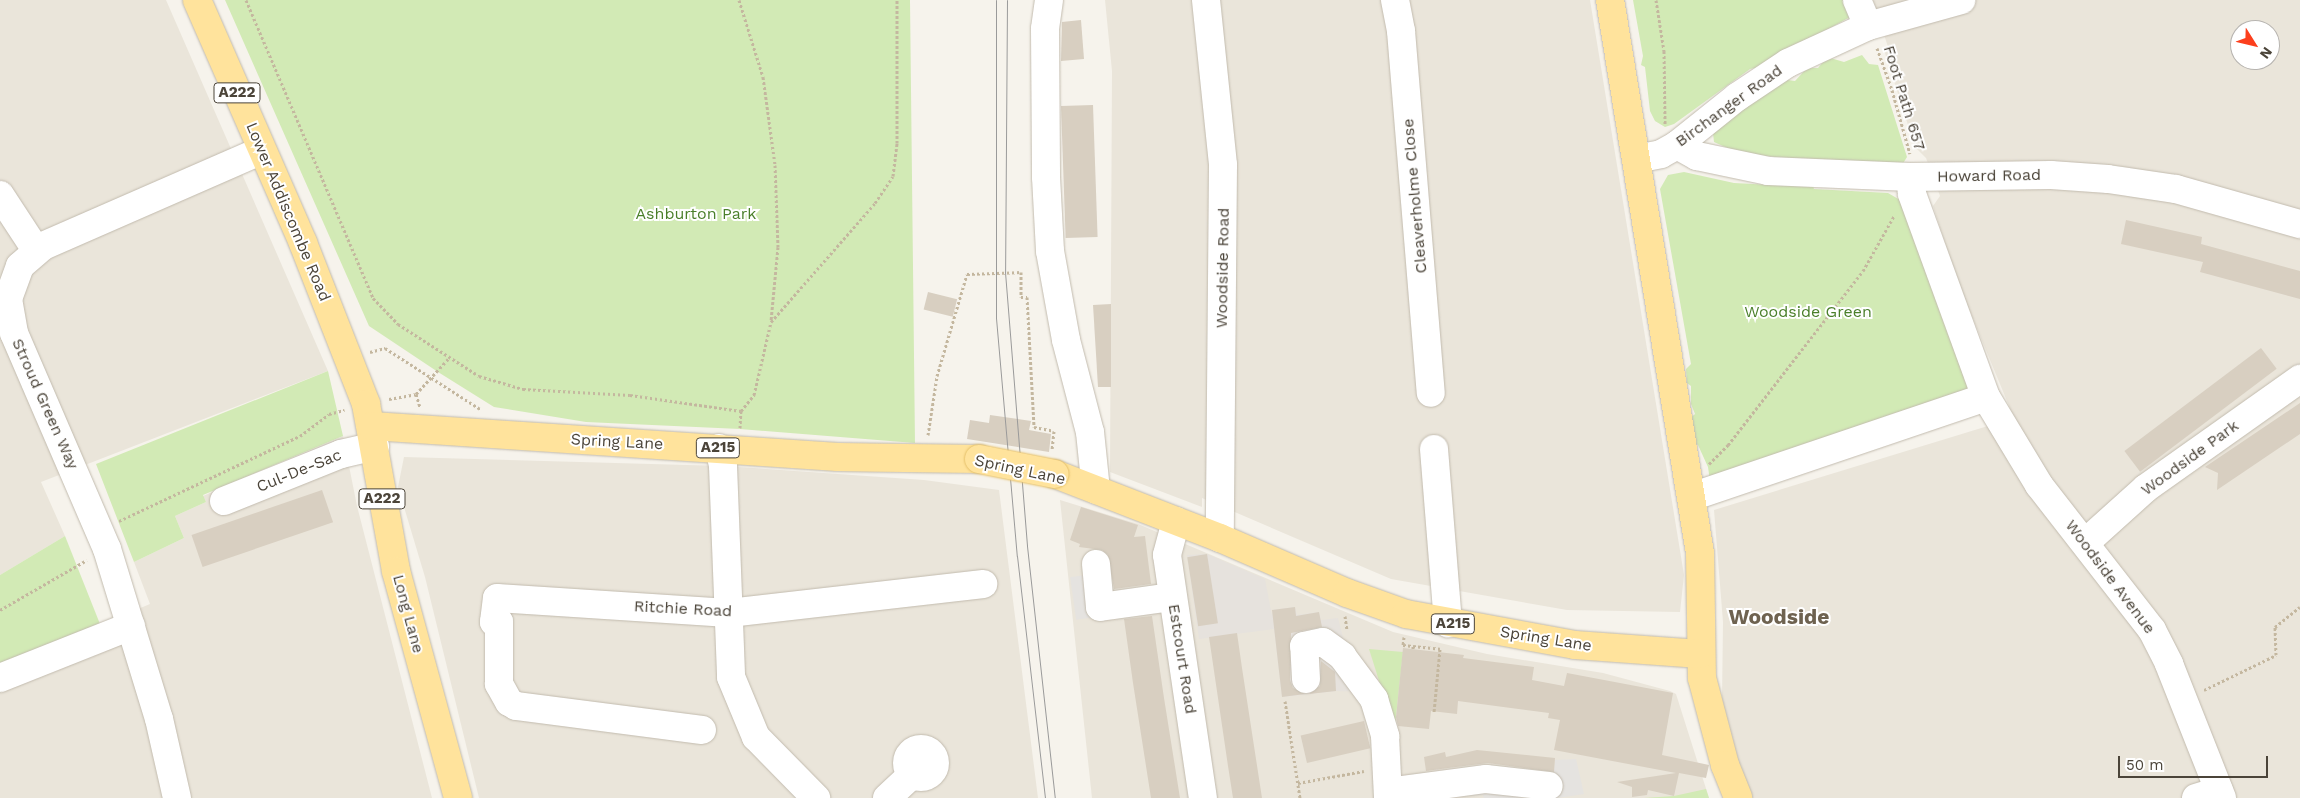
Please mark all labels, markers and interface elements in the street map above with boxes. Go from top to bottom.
north arrow [2230,20,2280,70]
street label: Foot Path 657 [1879,43,1929,153]
text: N [2257,44,2276,62]
street label: Birchanger Road [1672,61,1786,151]
road number: A222 [213,80,261,106]
street label: Cleaverholme Close [1399,118,1431,274]
street label: Lower Addiscombe Road [241,119,335,305]
street label: Howard Road [1937,165,2041,187]
park label: Ashburton Park [636,204,756,224]
street label: Woodside Road [1212,208,1234,328]
park label: Woodside Green [1744,302,1872,322]
street label: Stroud Green Way [7,335,83,473]
street label: Woodside Park [2137,416,2243,500]
street label: Spring Lane [570,430,664,454]
road number: A215 [696,436,740,460]
street label: Cul-De-Sac [254,445,344,497]
street label: Spring Lane [973,451,1067,489]
road number: A222 [358,486,406,512]
street label: Woodside Avenue [2061,516,2159,638]
street label: Long Lane [388,573,428,655]
street label: Ritchie Road [633,597,733,621]
street label: Estcourt Road [1164,603,1200,715]
district label: Woodside [1729,604,1829,630]
road number: A215 [1430,612,1476,636]
street label: Spring Lane [1499,622,1593,656]
scale bar [2120,746,2270,778]
text: 50 m [2126,756,2163,774]

